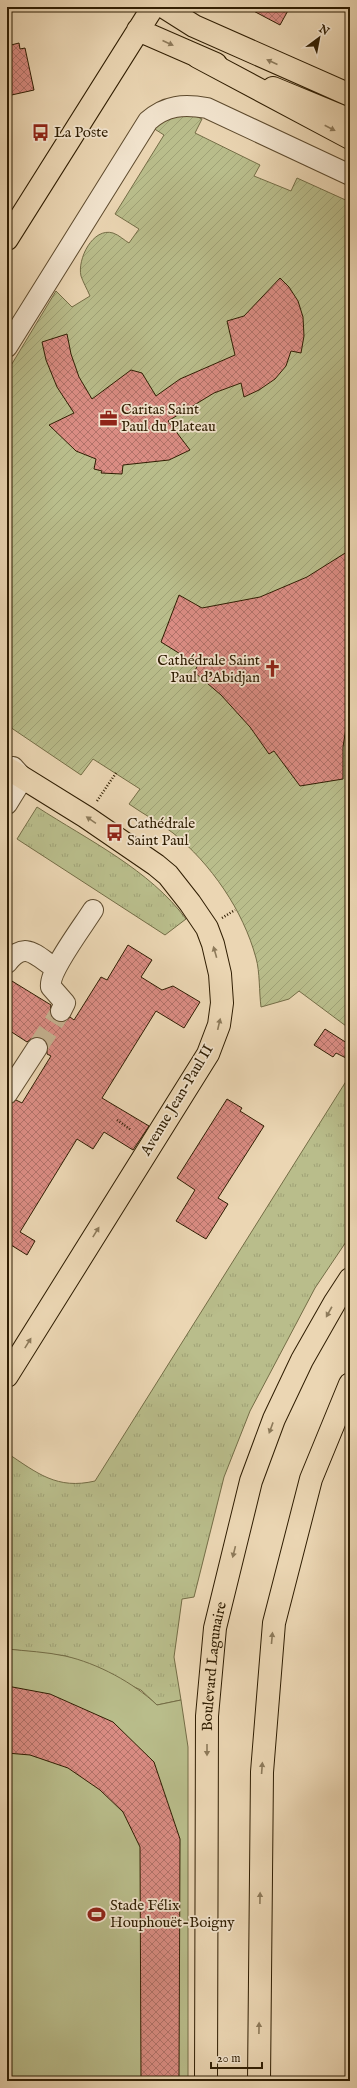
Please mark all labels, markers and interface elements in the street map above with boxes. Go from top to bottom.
north arrow [299,18,339,58]
text: N [315,21,332,39]
one-way arrow [162,40,174,46]
one-way arrow [266,59,278,65]
bus stop icon: La Poste [31,122,51,142]
place label: La Poste [54,123,108,142]
one-way arrow [325,125,336,131]
place label: Caritas Saint Paul du Plateau [121,400,216,436]
office icon: Caritas Saint Paul du Plateau [98,408,118,428]
place label: Cathédrale Saint Paul d'Abidjan [157,651,260,687]
church icon: Cathédrale Saint Paul d'Abidjan [263,659,283,679]
place label: Cathédrale Saint Paul [127,814,195,850]
one-way arrow [85,816,96,824]
bus stop icon: Cathédrale Saint Paul [104,822,124,842]
one-way arrow [212,946,218,958]
one-way arrow [216,1018,222,1030]
street label: Avenue Jean-Paul II [136,1041,218,1160]
one-way arrow [93,1226,100,1238]
one-way arrow [326,1306,332,1318]
one-way arrow [24,1338,32,1348]
one-way arrow [267,1422,273,1434]
one-way arrow [230,1546,236,1559]
street label: Boulevard Lagunaire [197,1599,231,1731]
one-way arrow [269,1632,276,1644]
one-way arrow [204,1744,210,1757]
one-way arrow [259,1762,266,1774]
one-way arrow [257,1892,264,1904]
place label: Stade Félix Houphouët-Boigny [110,1896,235,1932]
sports icon: Stade Félix Houphouët-Boigny [87,1904,107,1924]
one-way arrow [256,2021,262,2034]
scale bar [211,2044,262,2070]
text: 20 m [217,2051,240,2066]

